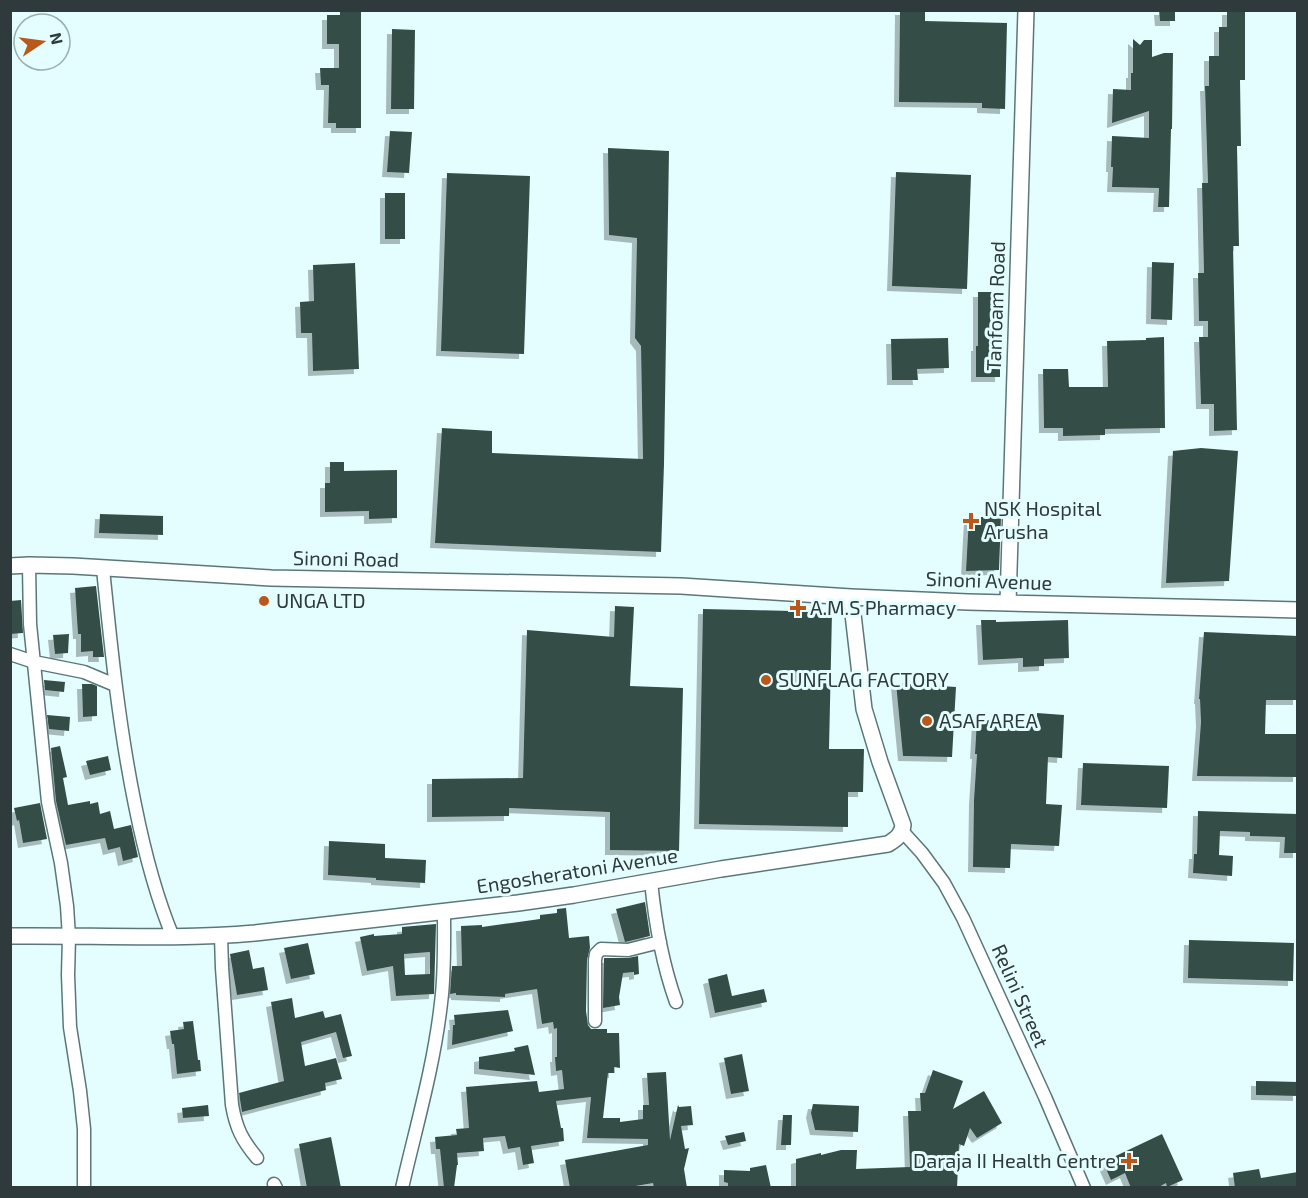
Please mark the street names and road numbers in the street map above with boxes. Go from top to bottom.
street label: Tanfoam Road [981,241,1009,371]
street label: Sinoni Road [293,545,399,571]
street label: Sinoni Avenue [925,566,1053,594]
street label: Engosheratoni Avenue [475,842,679,898]
street label: Relini Street [987,940,1055,1051]

